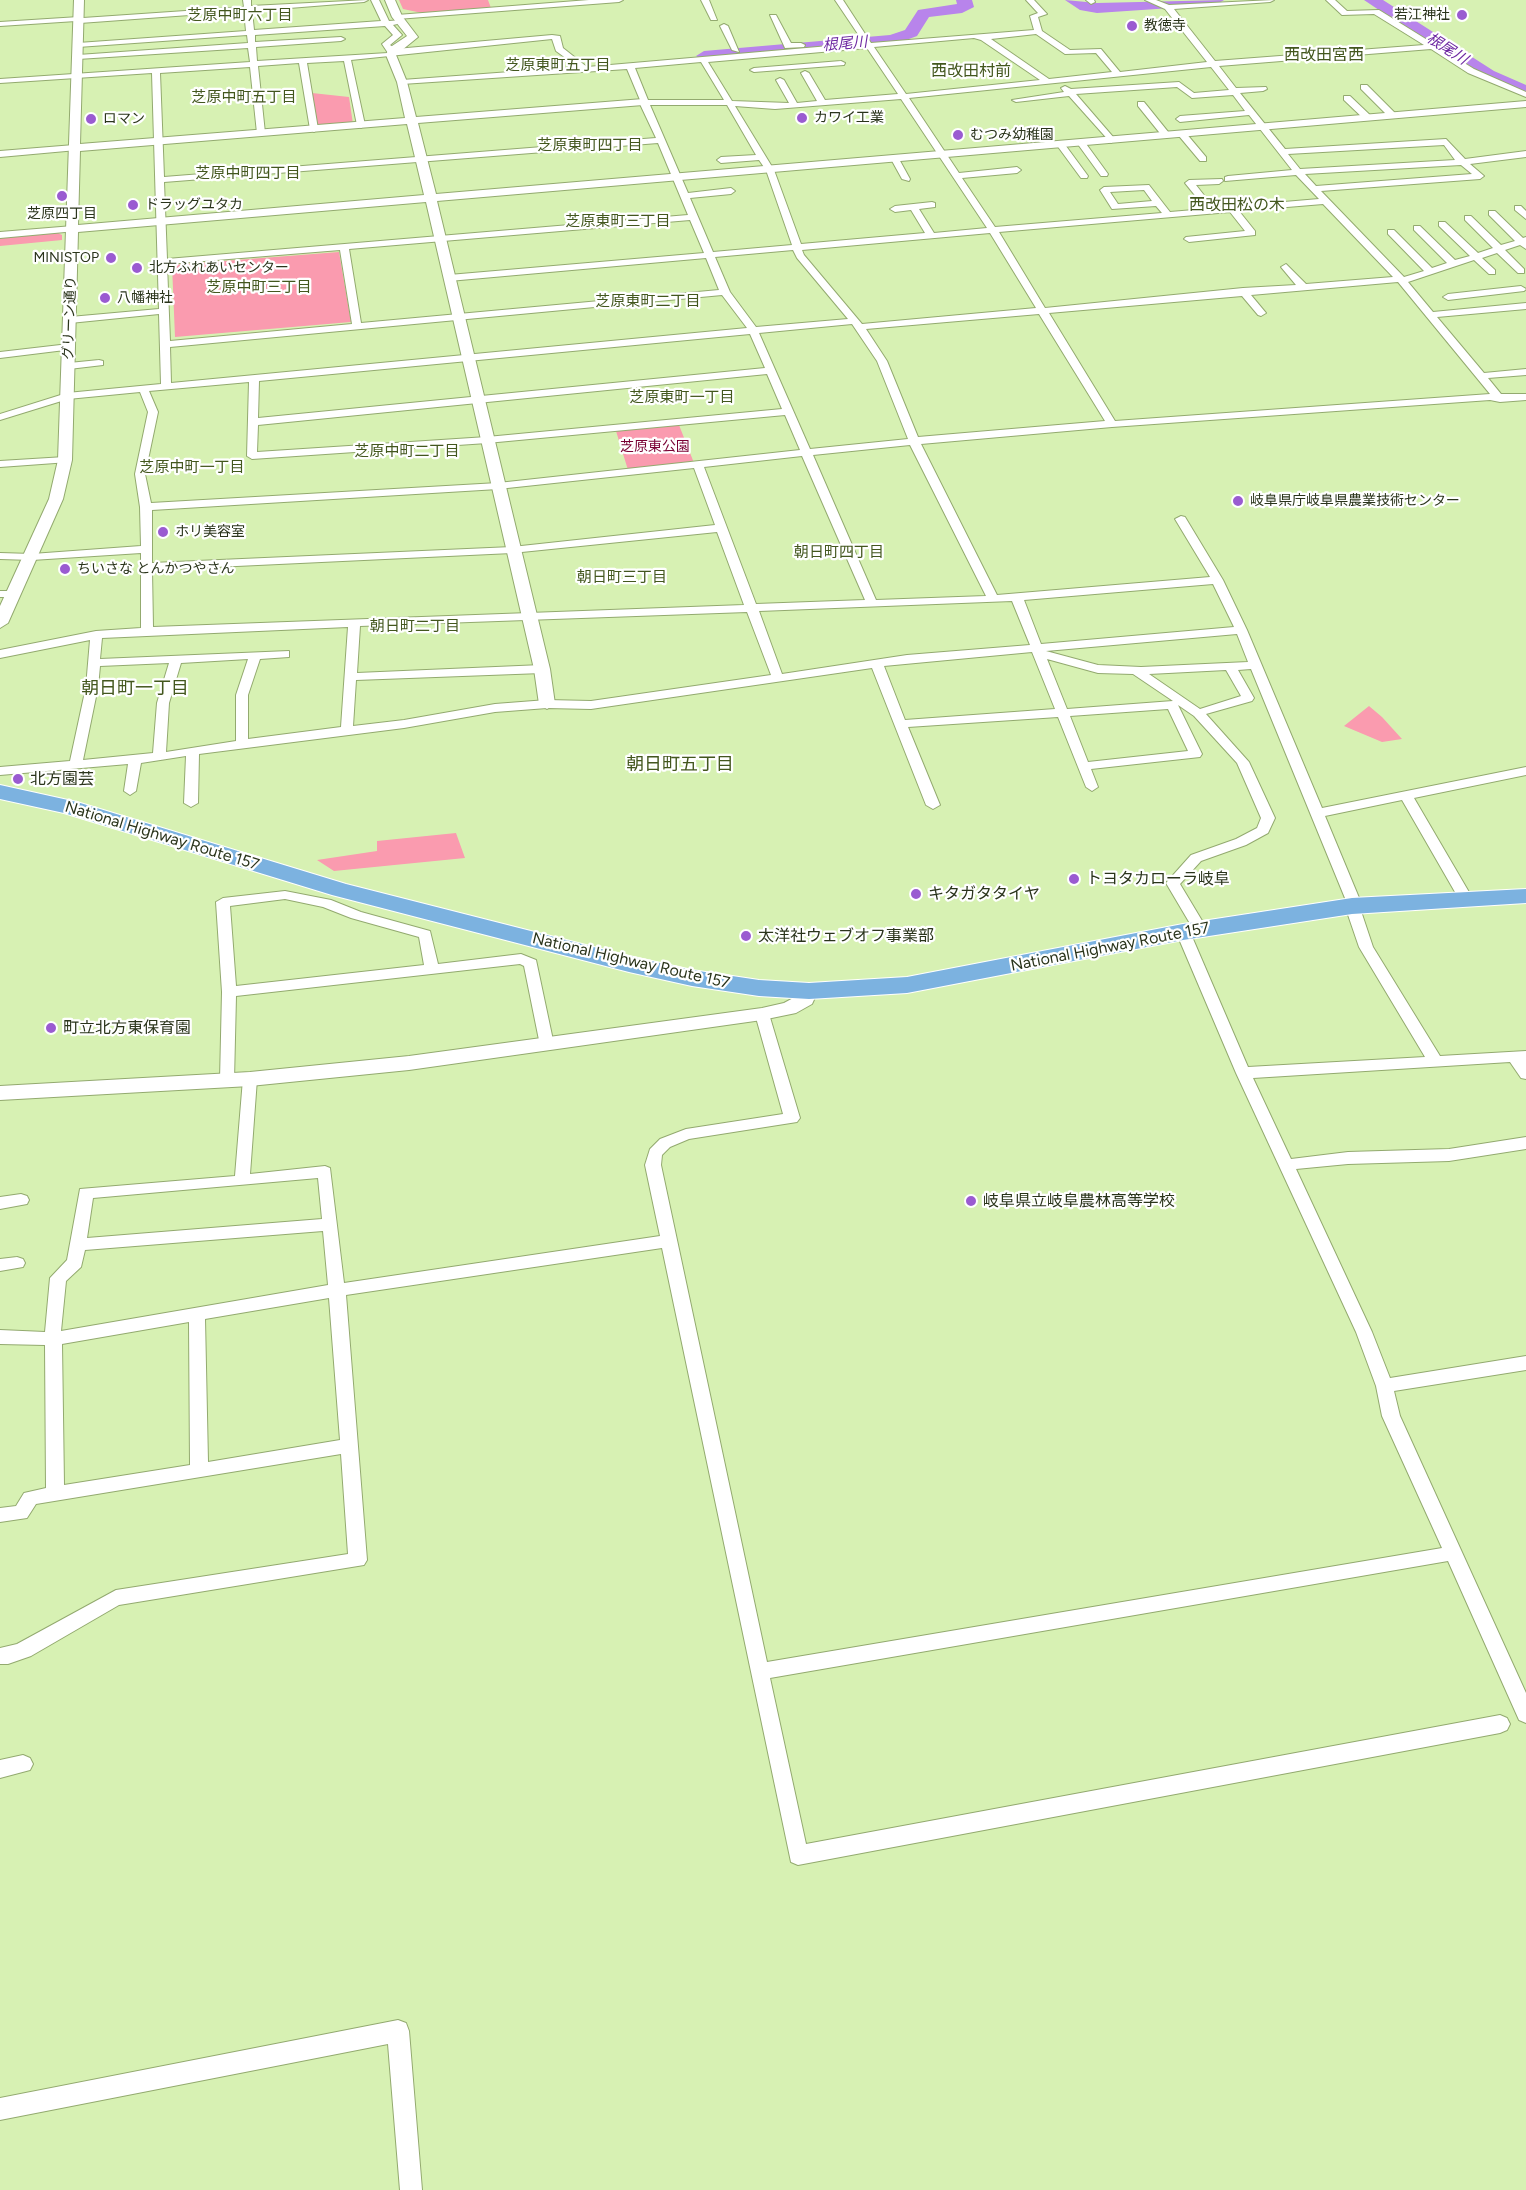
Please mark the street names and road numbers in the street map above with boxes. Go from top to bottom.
street label: グリーン通り [60,276,80,360]
street label: National Highway Route 157 [63,797,261,875]
street label: National Highway Route 157 [1009,918,1211,976]
street label: National Highway Route 157 [530,929,732,993]

